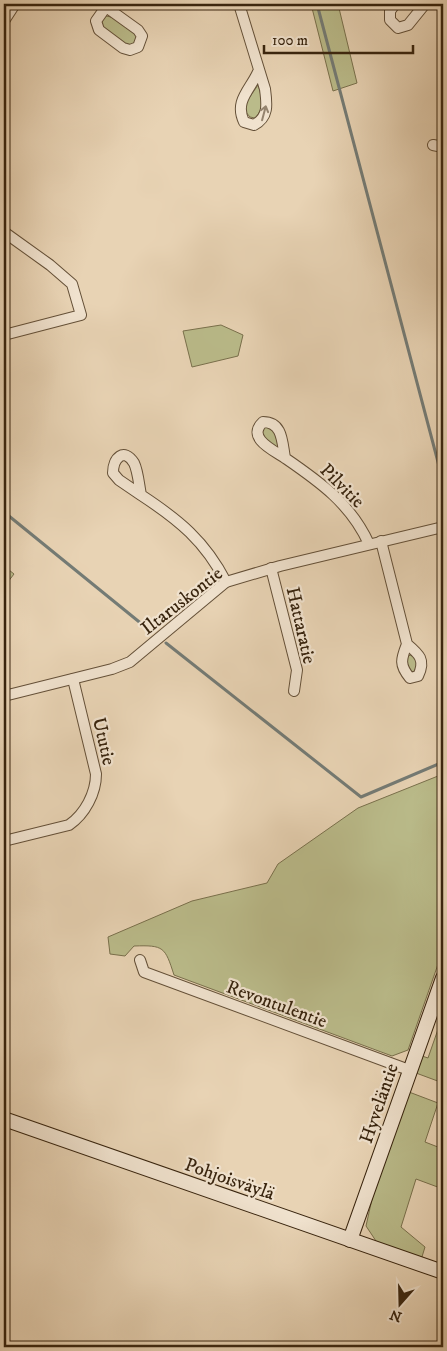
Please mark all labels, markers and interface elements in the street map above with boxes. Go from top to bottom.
scale bar [264,22,413,54]
text: 100 m [272,31,308,50]
one-way arrow [260,105,269,121]
street label: Pilvitie [315,459,369,513]
street label: Iltaruskontie [136,562,227,640]
street label: Hattaratie [281,585,321,666]
street label: Ututie [87,715,120,768]
street label: Revontulentie [223,976,330,1033]
street label: Hyveläntie [355,1060,404,1147]
street label: Pohjoisväylä [181,1153,278,1206]
north arrow [374,1278,424,1328]
text: N [387,1305,404,1326]

